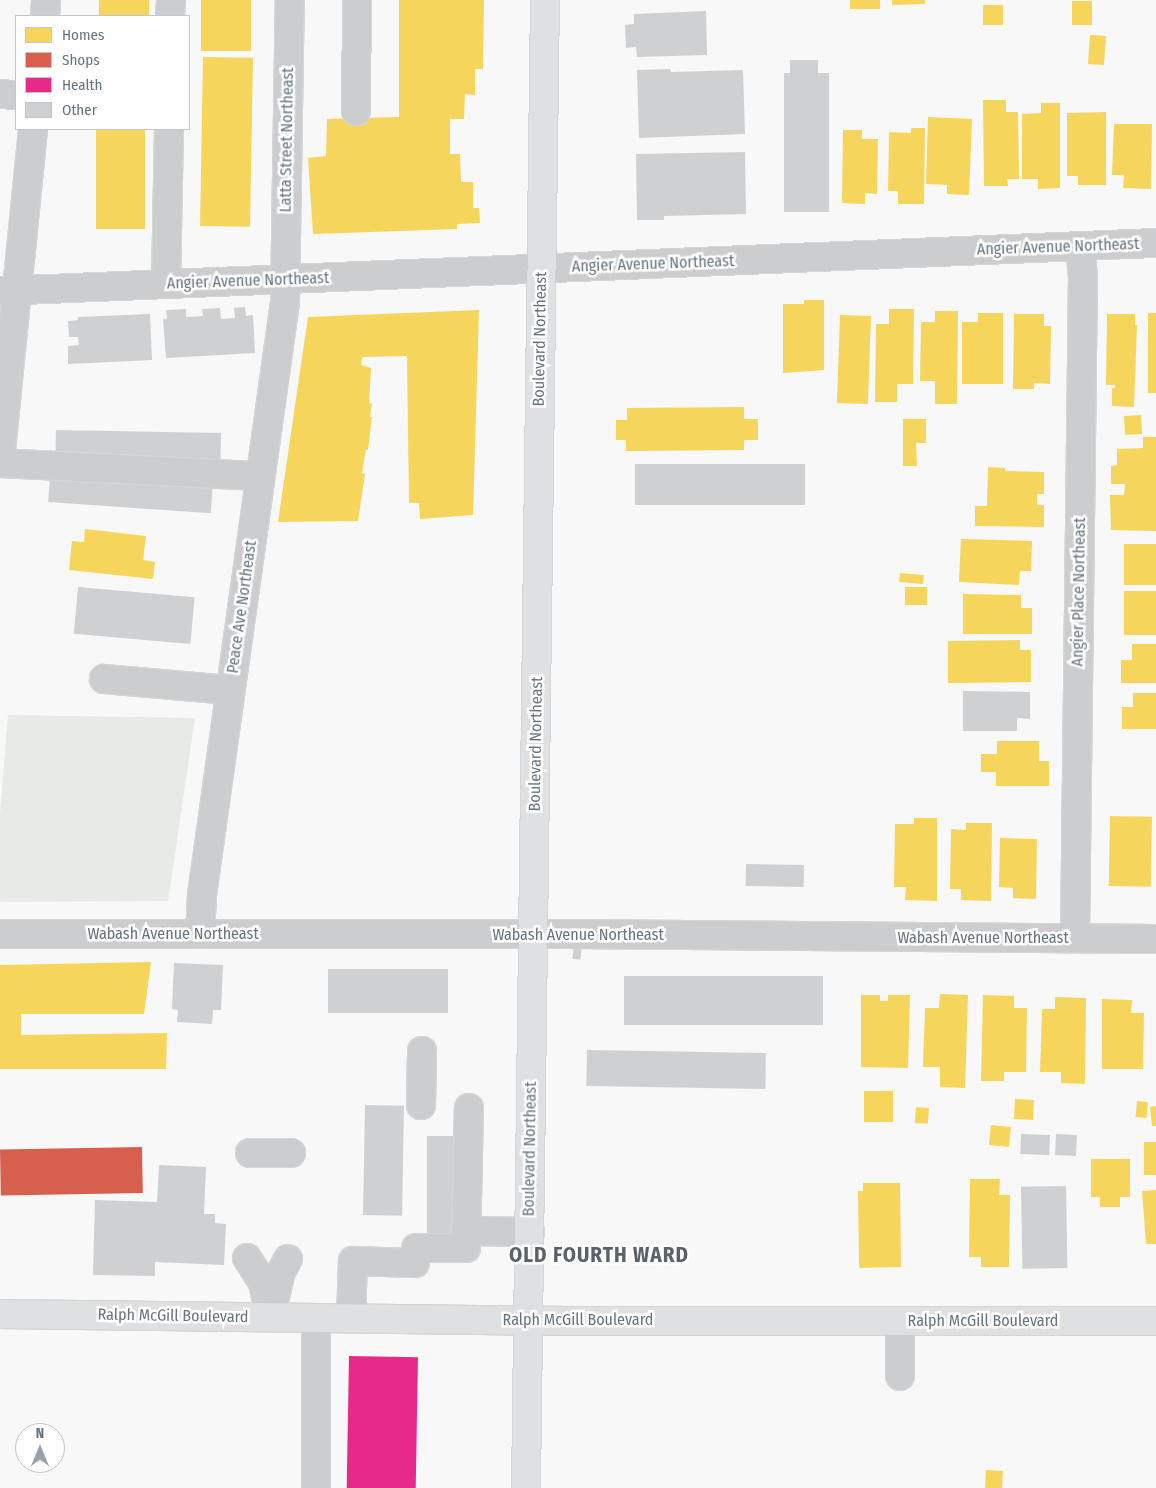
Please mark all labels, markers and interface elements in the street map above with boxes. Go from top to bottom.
legend [15,15,190,130]
text: Homes [62,26,104,44]
text: Shops [62,51,100,69]
street label: Latta Street Northeast [276,67,298,213]
text: Health [62,76,102,94]
text: Other [62,101,97,119]
street label: Angier Avenue Northeast [977,235,1139,259]
street label: Angier Avenue Northeast [572,252,734,276]
street label: Angier Avenue Northeast [167,269,329,293]
street label: Boulevard Northeast [529,272,551,406]
street label: Angier Place Northeast [1068,517,1090,667]
street label: Peace Ave Northeast [223,539,261,675]
street label: Boulevard Northeast [525,677,547,811]
street label: Wabash Avenue Northeast [87,924,259,944]
street label: Wabash Avenue Northeast [492,925,664,945]
street label: Wabash Avenue Northeast [897,928,1069,948]
street label: Boulevard Northeast [519,1082,541,1216]
district label: OLD FOURTH WARD [507,1242,691,1268]
street label: Ralph McGill Boulevard [97,1305,249,1327]
street label: Ralph McGill Boulevard [503,1310,653,1330]
street label: Ralph McGill Boulevard [908,1311,1058,1331]
north arrow [15,1423,65,1473]
text: N [36,1425,44,1442]

